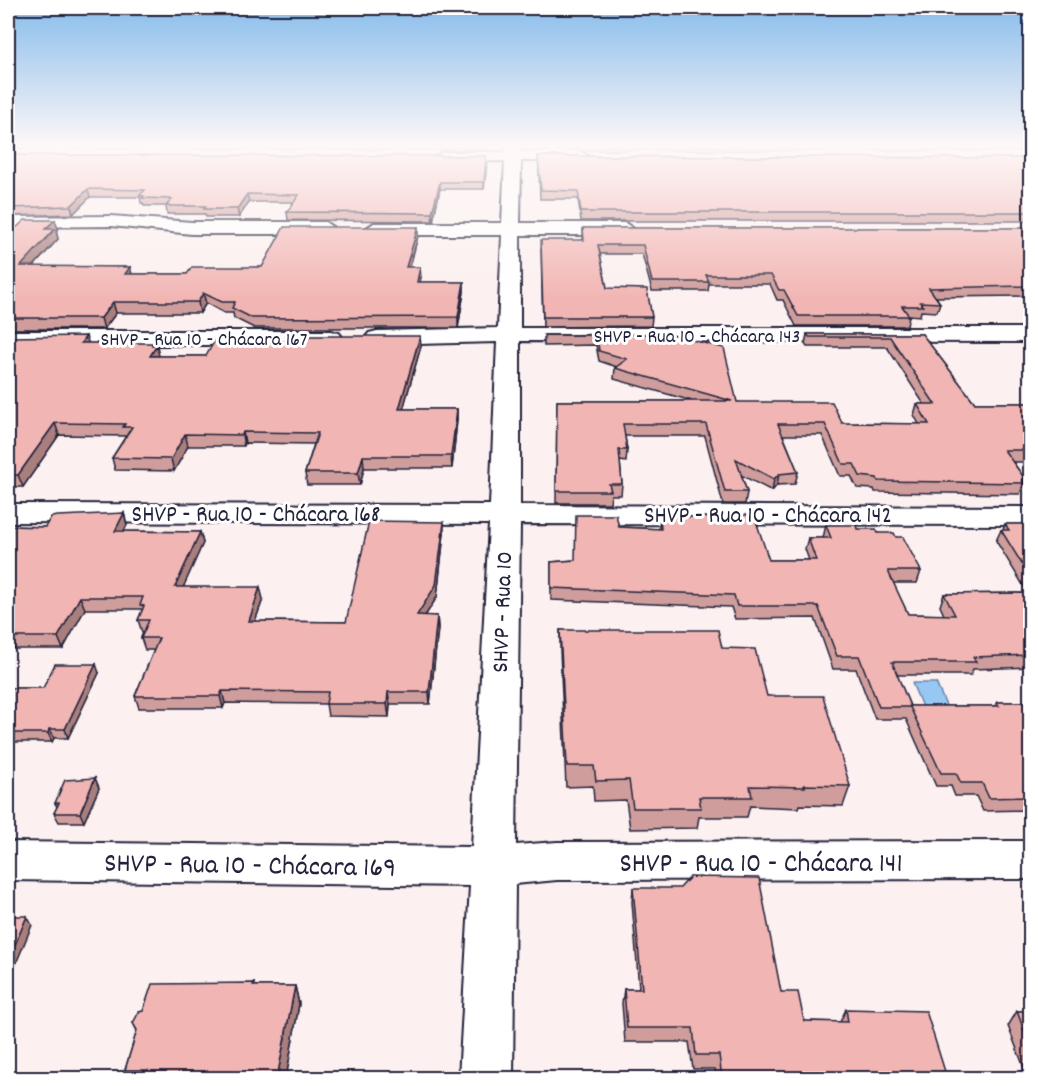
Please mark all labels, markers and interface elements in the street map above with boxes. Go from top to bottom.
street label: SHVP - Rua 10 - Chácara 143 [594,324,800,352]
street label: SHVP - Rua 10 - Chácara 167 [100,327,308,355]
street label: SHVP - Rua 10 - Chácara 168 [132,499,380,533]
street label: SHVP - Rua 10 - Chácara 142 [644,500,892,534]
street label: SHVP - Rua 10 [485,551,523,673]
street label: SHVP - Rua 10 - Chácara 169 [104,845,396,891]
street label: SHVP - Rua 10 - Chácara 141 [619,846,903,886]

